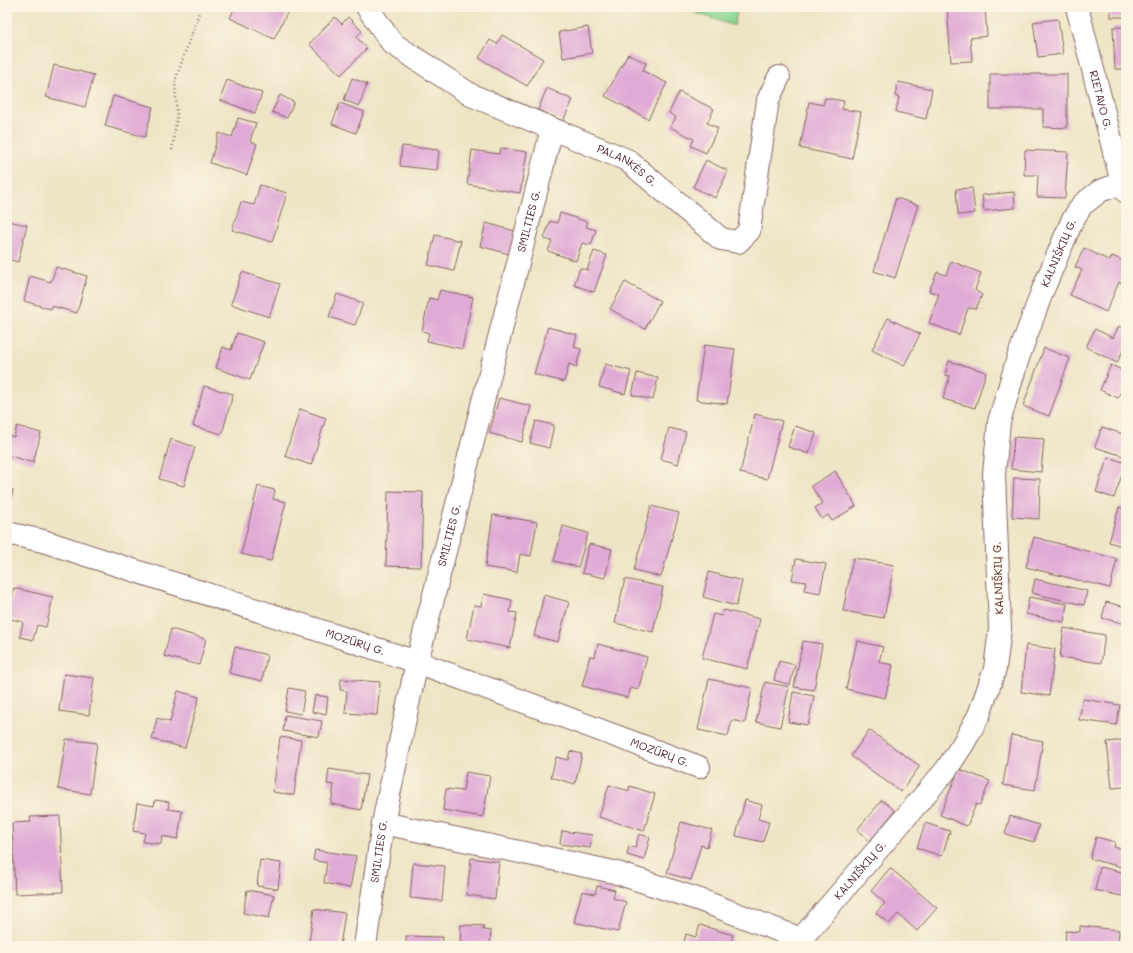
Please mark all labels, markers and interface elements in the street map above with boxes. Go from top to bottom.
street label: RIETAVO G. [1086,68,1116,131]
street label: PALANKĖS G. [595,140,661,189]
street label: SMILTIES G. [513,188,543,254]
street label: KALNIŠKIŲ G. [1037,215,1079,289]
street label: SMILTIES G. [434,502,464,568]
street label: KALNIŠKIŲ G. [989,541,1006,615]
street label: MOZŪRŲ G. [324,625,387,658]
street label: MOZŪRŲ G. [628,734,691,770]
street label: SMILTIES G. [366,818,391,884]
street label: KALNIŠKIŲ G. [830,837,889,902]

